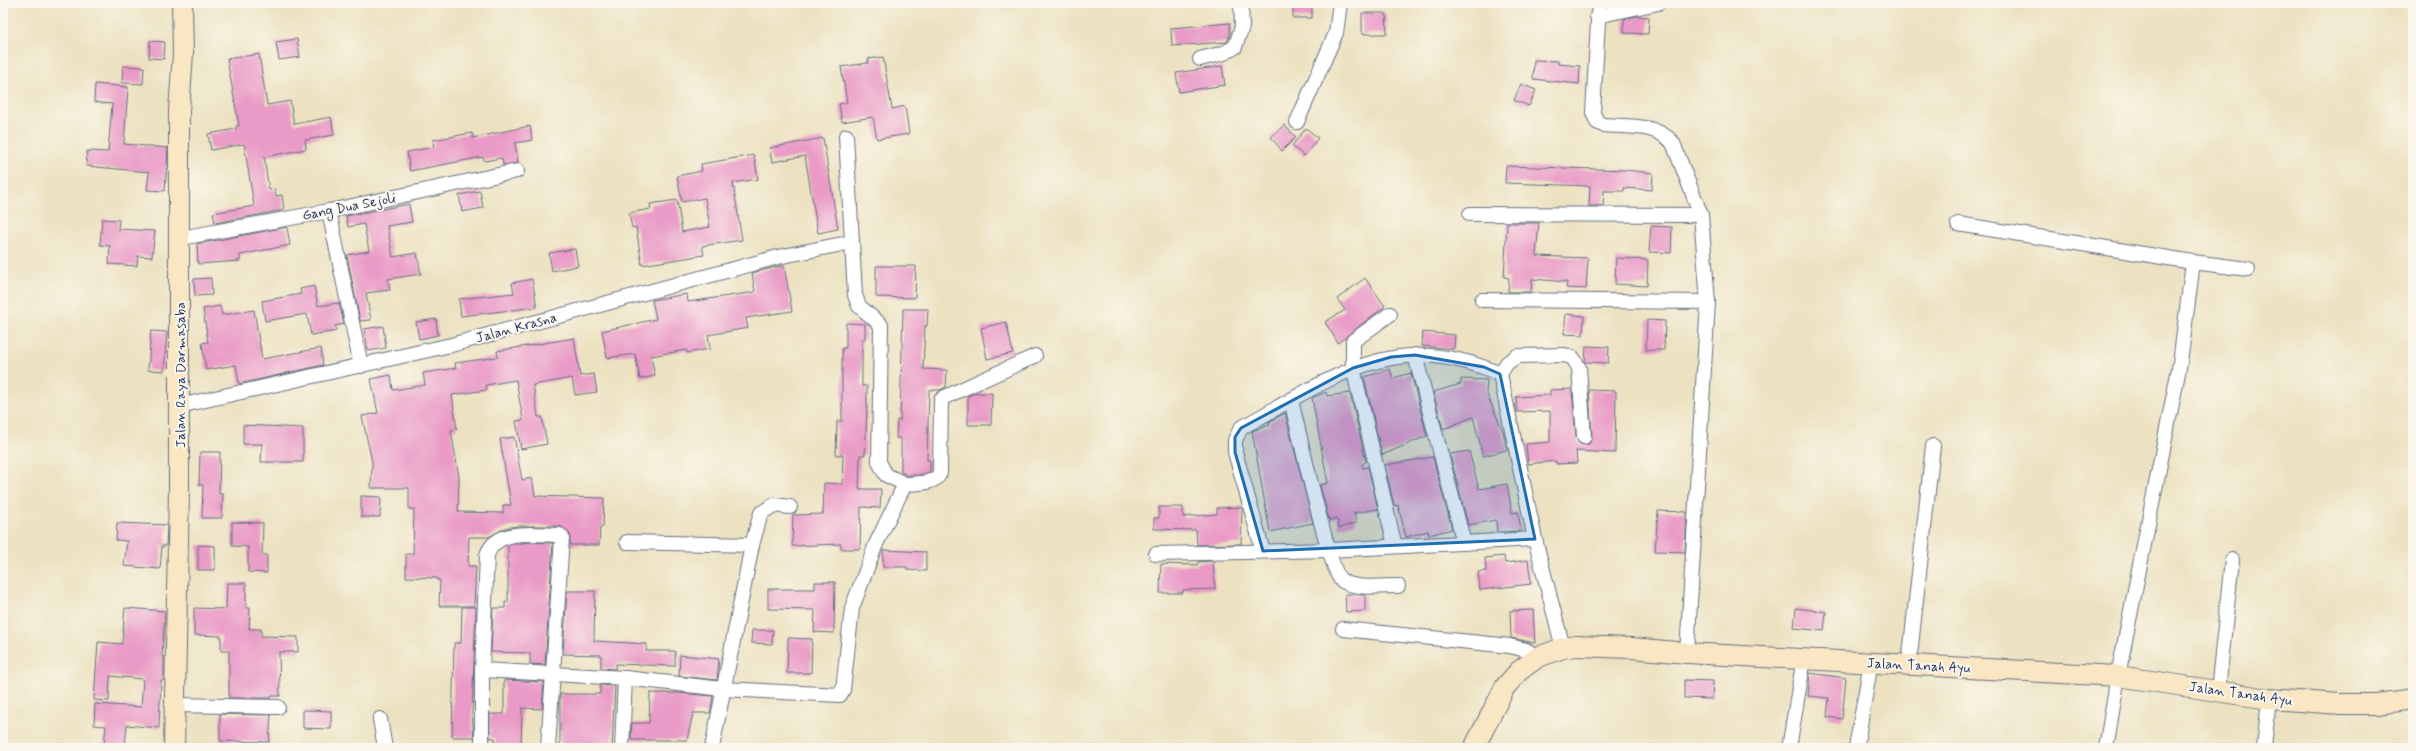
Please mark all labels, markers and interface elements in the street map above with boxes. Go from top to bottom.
street label: Gang Dua Sejoli [301,189,398,226]
street label: Jalan Raya Darmasaba [172,302,190,448]
street label: Jalan Krasna [474,309,559,347]
street label: Jalan Tanah Ayu [1866,654,1972,678]
street label: Jalan Tanah Ayu [2188,678,2294,710]

